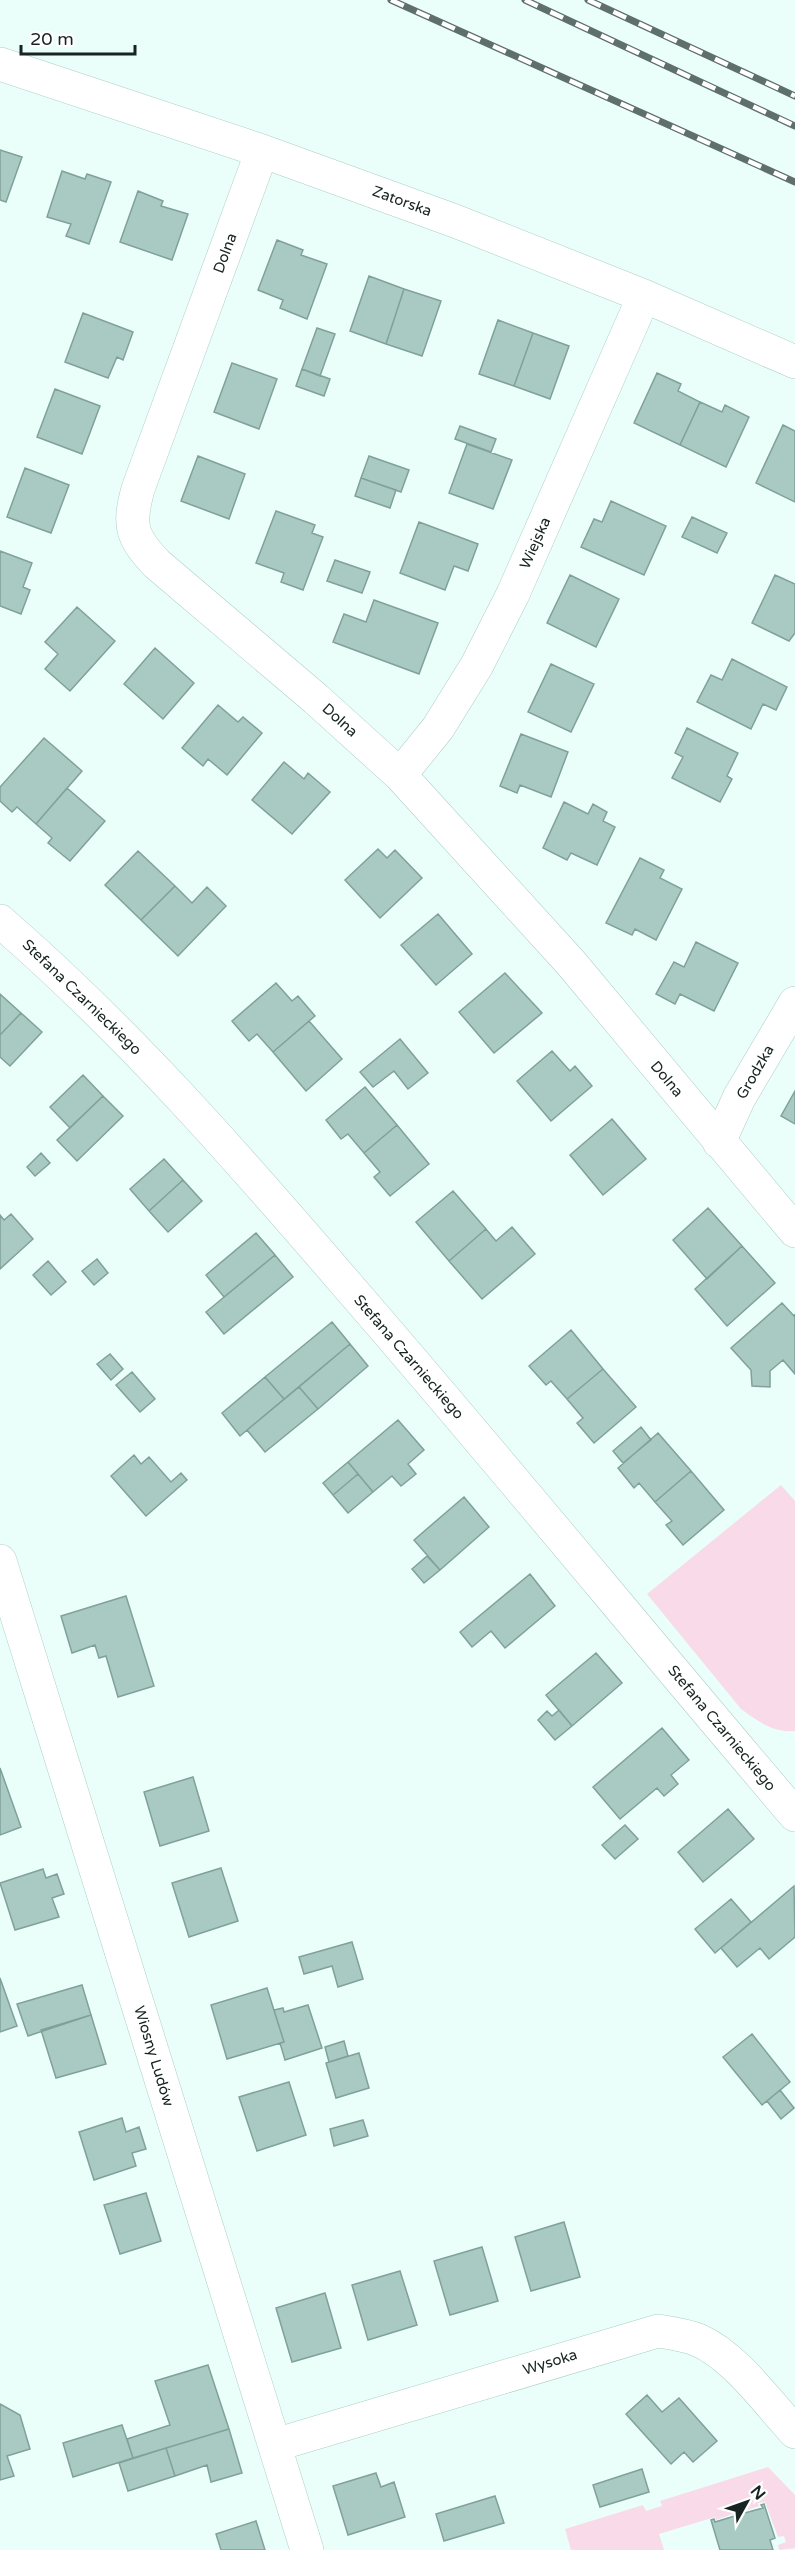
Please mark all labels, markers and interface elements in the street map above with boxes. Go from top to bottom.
scale bar [21,18,135,56]
text: 20 m [30,28,74,50]
street label: Zatorska [370,182,434,220]
street label: Dolna [209,230,241,276]
street label: Wiejska [516,514,554,572]
street label: Dolna [319,699,361,741]
street label: Stefana Czarnieckiego [19,935,145,1059]
street label: Grodzka [732,1042,778,1102]
street label: Dolna [647,1057,687,1101]
street label: Stefana Czarnieckiego [350,1291,468,1423]
street label: Stefana Czarnieckiego [664,1661,780,1795]
street label: Wiosny Ludów [130,2004,178,2109]
street label: Wysoka [521,2345,579,2379]
north arrow [717,2472,777,2532]
text: N [746,2482,770,2504]

